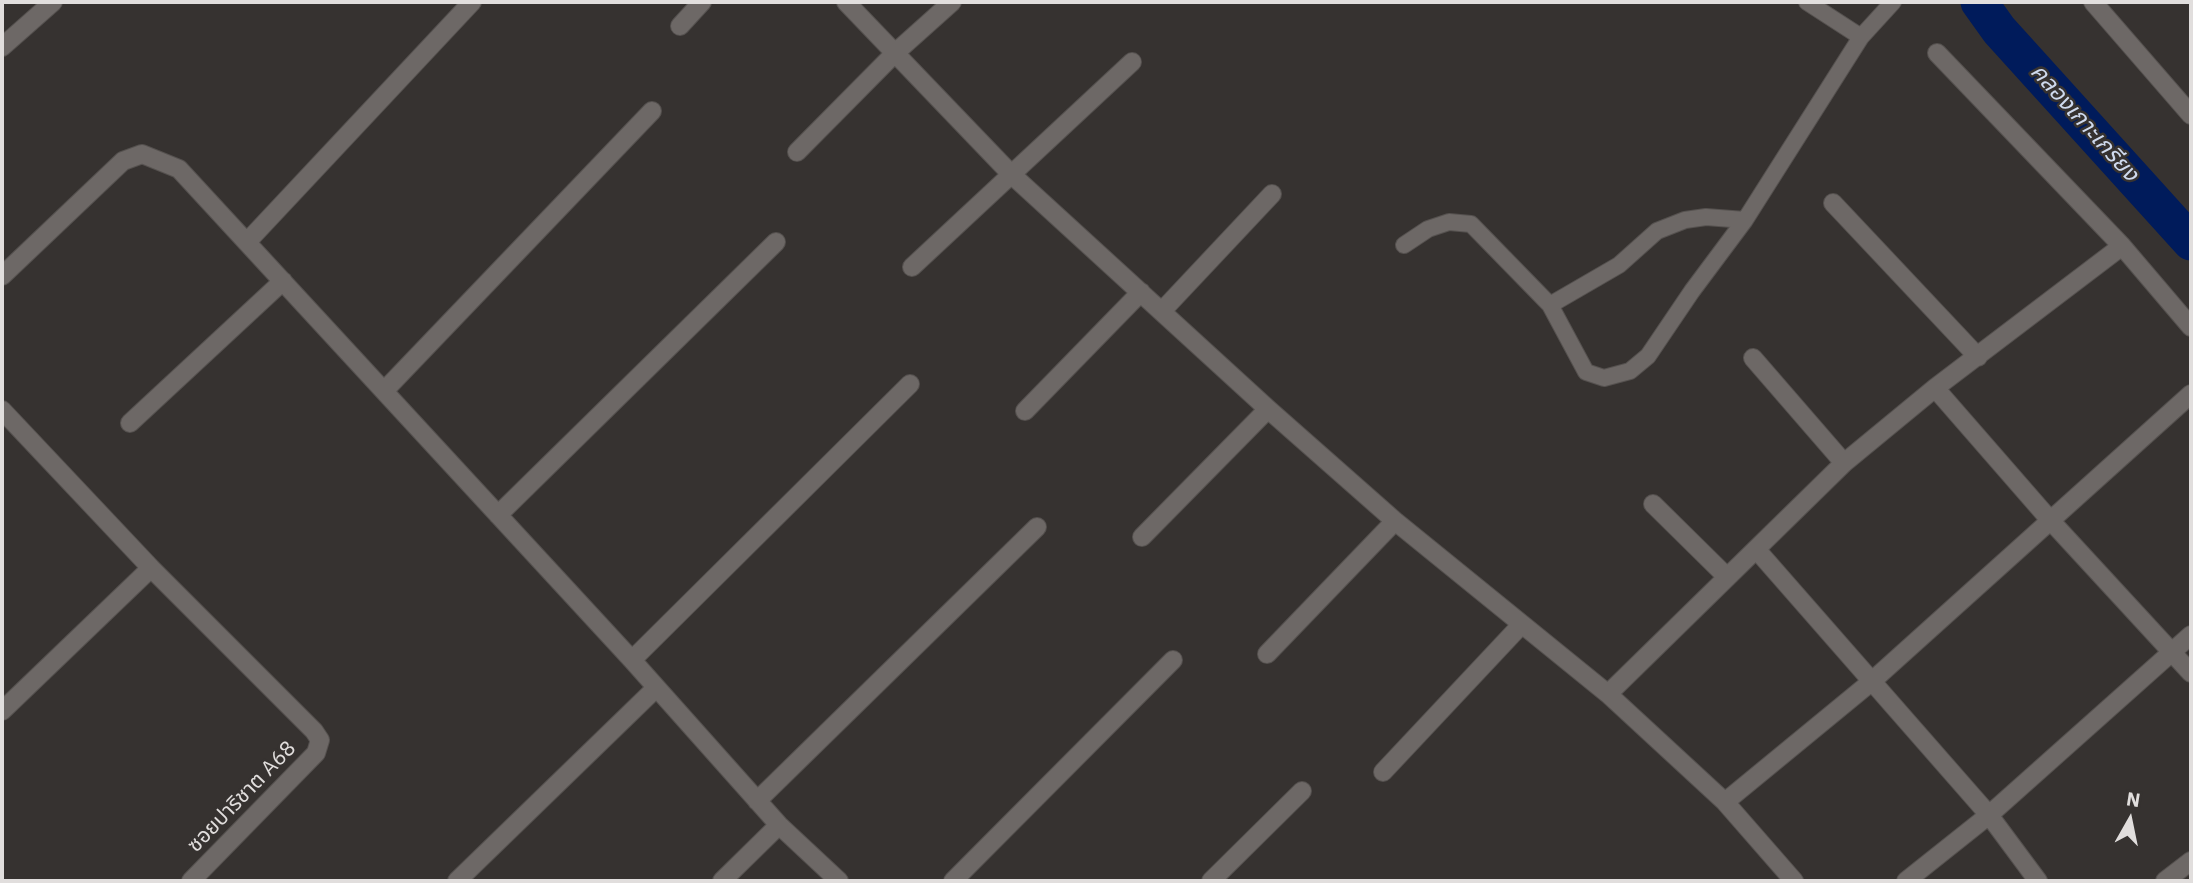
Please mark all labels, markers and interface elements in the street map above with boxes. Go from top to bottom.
water label: คลองเกาะเกรียง [2024,59,2144,187]
street label: ซอยปาริชาต A68 [183,736,301,858]
north arrow [2095,785,2165,855]
text: N [2125,786,2142,812]

